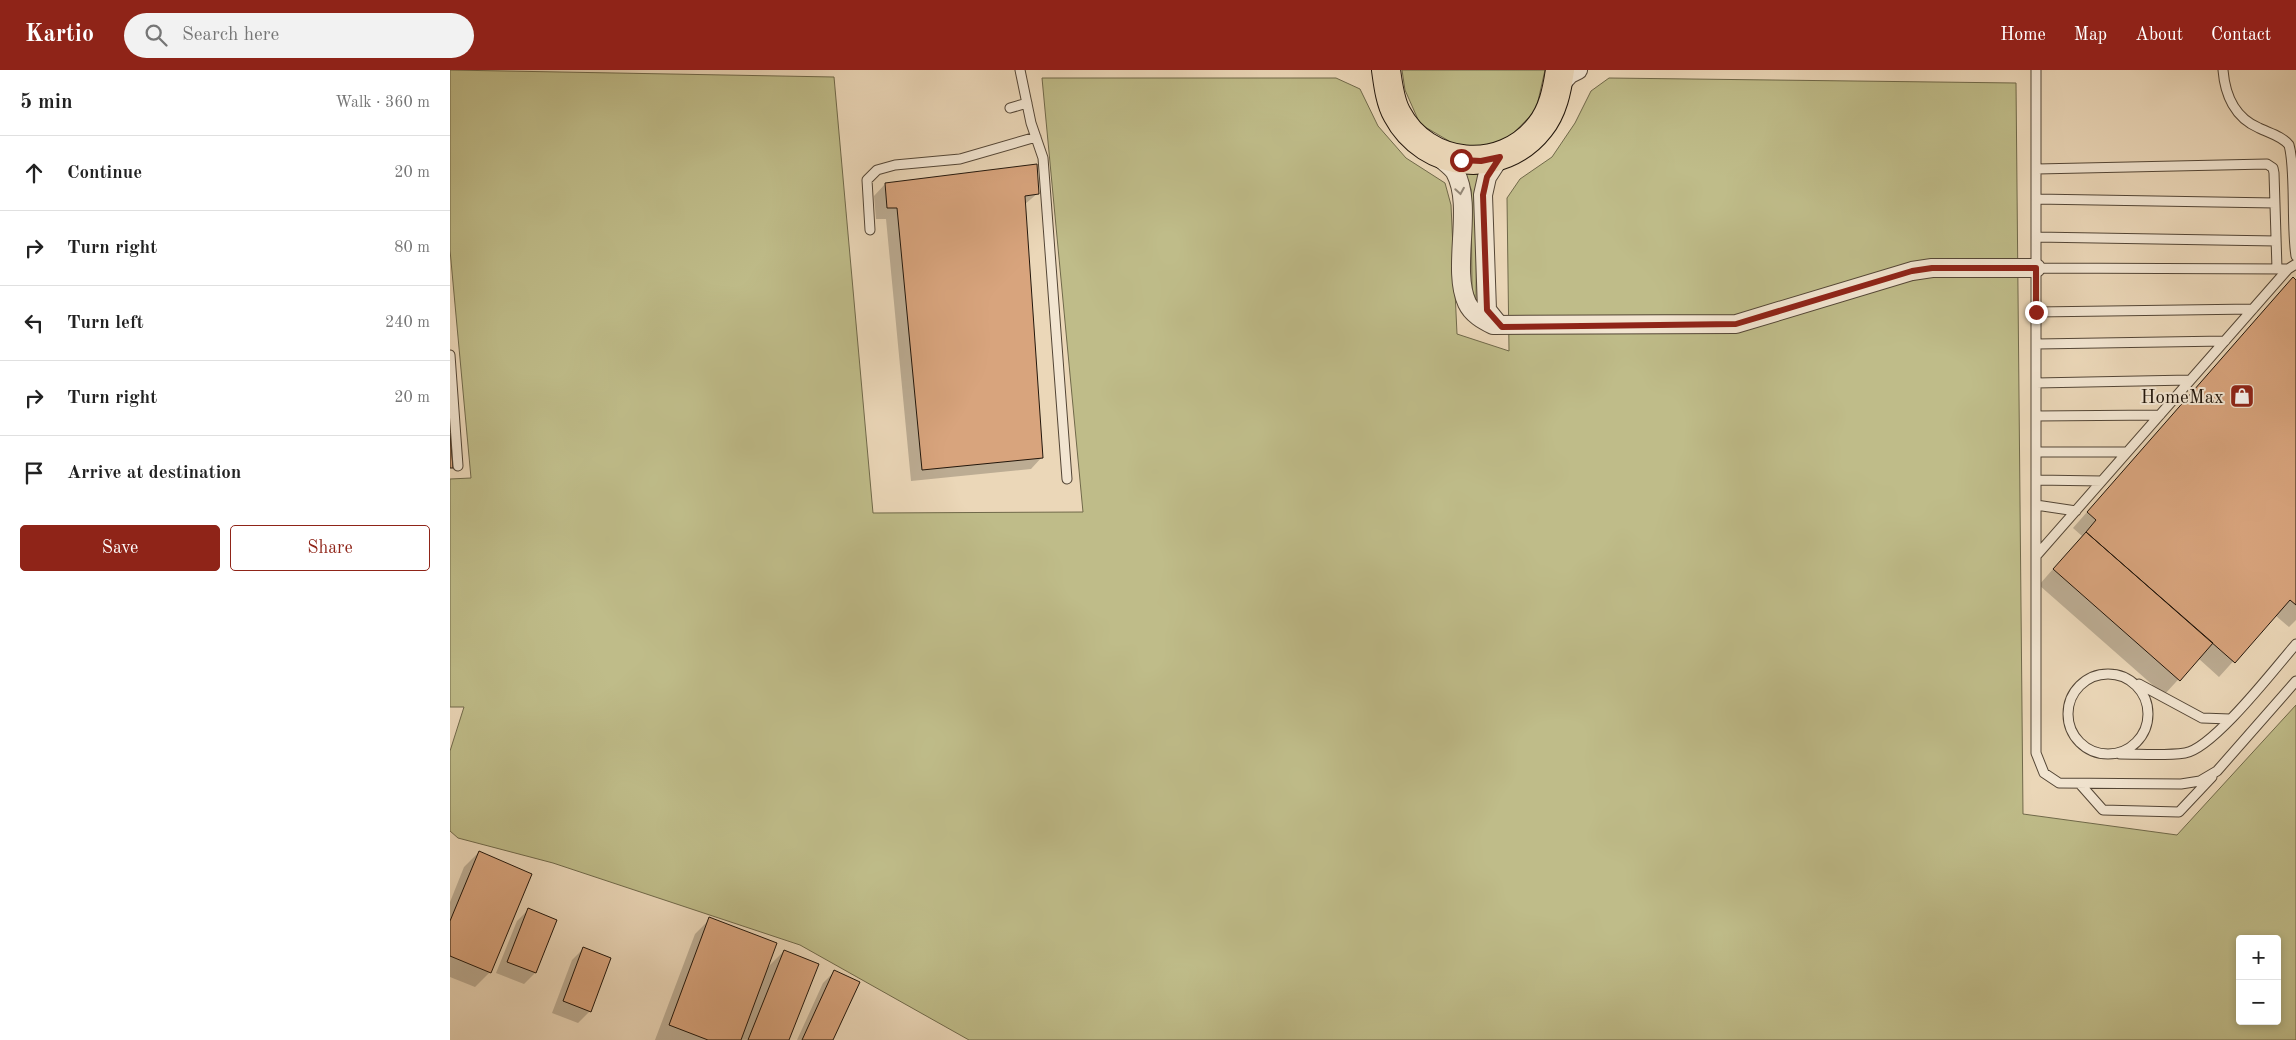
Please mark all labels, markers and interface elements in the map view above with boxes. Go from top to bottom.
search box [124,13,474,58]
icon: search [142,21,170,49]
text: Kartio [25,23,94,47]
text: Search here [182,26,279,45]
text: Home [2000,26,2046,44]
text: Map [2074,26,2107,44]
text: About [2135,26,2183,44]
text: Contact [2211,26,2271,44]
text: 5 min [20,92,73,113]
text: Walk · 360 m [335,95,430,111]
route start [1450,149,1473,172]
icon: ahead [20,159,48,187]
text: Continue [67,164,142,183]
text: 20 m [394,165,430,181]
one-way arrow [1455,186,1465,195]
icon: right [20,234,48,262]
text: Turn right [67,239,157,258]
text: 80 m [394,240,430,256]
route end [2025,301,2048,324]
icon: left [20,309,48,337]
text: Turn left [67,314,144,333]
text: 240 m [385,315,430,331]
shop icon: HomeMax [2229,383,2255,409]
icon: right [20,384,48,412]
text: Turn right [67,389,157,408]
place label: HomeMax [2141,389,2224,408]
text: 20 m [394,390,430,406]
icon: arrive [20,459,48,487]
text: Arrive at destination [67,464,241,483]
button: Save [20,525,220,571]
button: Share [230,525,430,571]
map controls [2236,935,2281,1025]
button: + [2236,935,2281,980]
button: − [2236,980,2281,1025]

